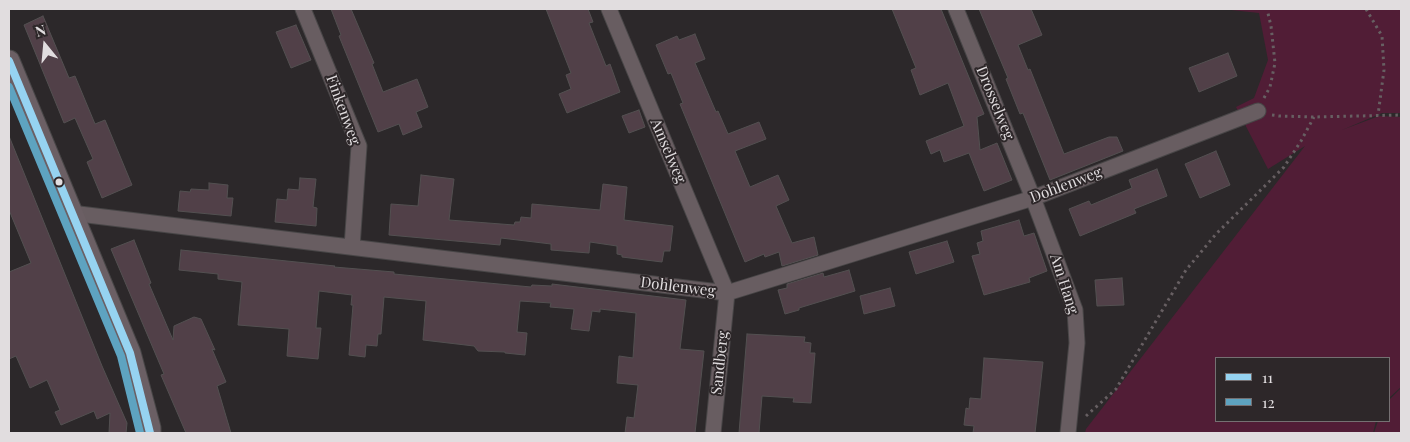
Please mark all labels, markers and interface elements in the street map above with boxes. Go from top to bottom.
north arrow [20,20,70,70]
text: N [33,20,48,41]
street label: Drosselweg [972,64,1018,142]
street label: Finkenweg [322,73,364,147]
street label: Amselweg [646,116,690,186]
street label: Dohlenweg [1028,163,1104,207]
unlabelled marker [54,177,64,187]
street label: Am Hang [1046,252,1082,316]
street label: Dohlenweg [640,273,716,301]
street label: Sandberg [708,330,732,396]
legend [1215,357,1390,422]
text: 11 [1262,367,1273,387]
text: 12 [1262,392,1275,412]

